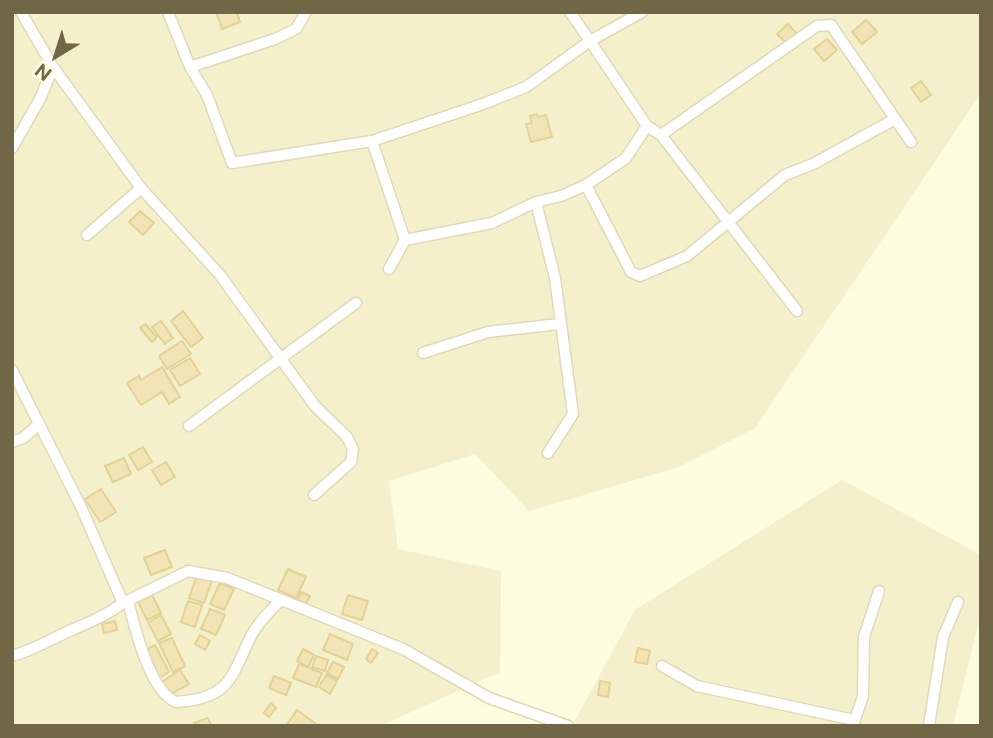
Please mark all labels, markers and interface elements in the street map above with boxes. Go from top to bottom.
north arrow [21,21,91,91]
text: N [30,59,56,86]

